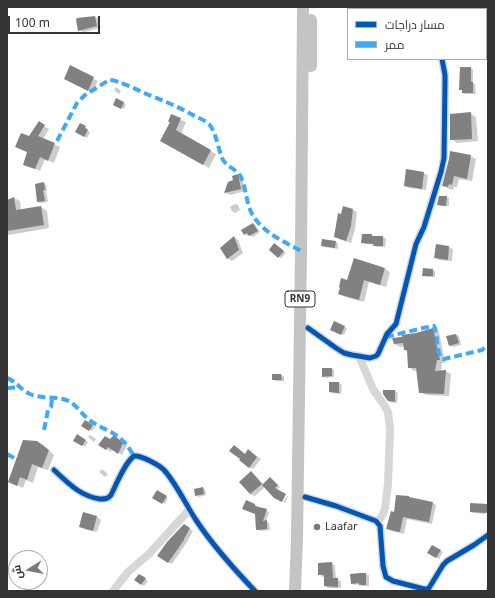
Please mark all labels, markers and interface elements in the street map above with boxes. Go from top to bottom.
scale bar [10,8,102,34]
legend [347,8,487,60]
text: 100 m [15,14,50,31]
text: مسار دراجات [385,16,445,33]
text: ممر [385,36,404,53]
road number: RN9 [285,291,315,307]
place label: Laafar [325,520,358,534]
marker: Laafar [312,522,322,532]
north arrow [8,550,48,590]
text: ش [8,564,25,581]

